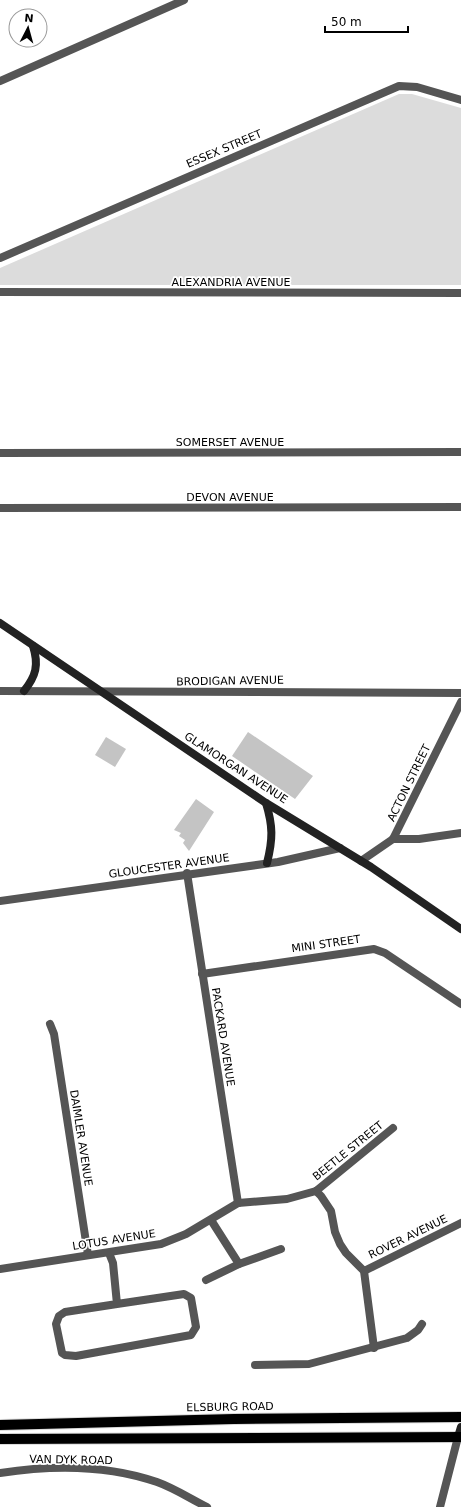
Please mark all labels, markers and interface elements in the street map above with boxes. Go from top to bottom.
north arrow [8,8,48,48]
scale bar [325,8,408,34]
text: N [24,12,34,25]
text: 50 m [331,15,362,29]
street label: ESSEX STREET [184,127,264,171]
street label: ALEXANDRIA AVENUE [172,276,290,289]
street label: SOMERSET AVENUE [176,436,284,449]
street label: DEVON AVENUE [186,491,274,504]
street label: BRODIGAN AVENUE [176,674,284,688]
street label: GLAMORGAN AVENUE [182,730,290,806]
street label: ACTON STREET [385,742,433,824]
street label: GLOUCESTER AVENUE [108,851,230,881]
street label: MINI STREET [291,933,362,955]
street label: PACKARD AVENUE [209,987,237,1087]
street label: DAIMLER AVENUE [67,1089,95,1187]
street label: BEETLE STREET [310,1118,386,1183]
street label: ROVER AVENUE [366,1212,450,1262]
street label: LOTUS AVENUE [71,1227,157,1253]
street label: ELSBURG ROAD [186,1400,274,1414]
street label: VAN DYK ROAD [29,1453,113,1467]

